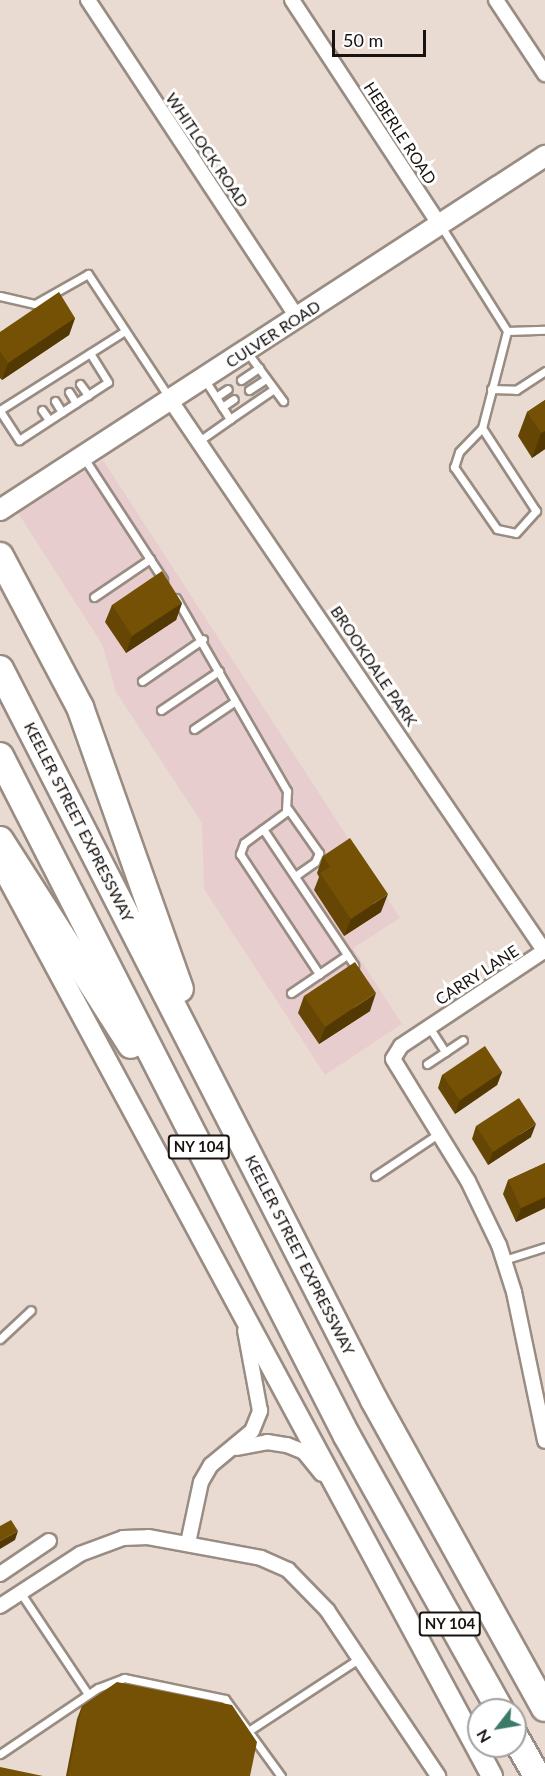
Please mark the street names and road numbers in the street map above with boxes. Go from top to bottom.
street label: HEBERLE ROAD [360,78,440,188]
street label: WHITLOCK ROAD [162,89,252,211]
street label: CULVER ROAD [222,296,324,372]
street label: BROOKDALE PARK [327,602,421,730]
street label: KEELER STREET EXPRESSWAY [20,719,138,925]
street label: CARRY LANE [432,941,522,1009]
road number: NY 104 [166,1135,232,1159]
street label: KEELER STREET EXPRESSWAY [241,1152,359,1358]
road number: NY 104 [417,1612,483,1636]

